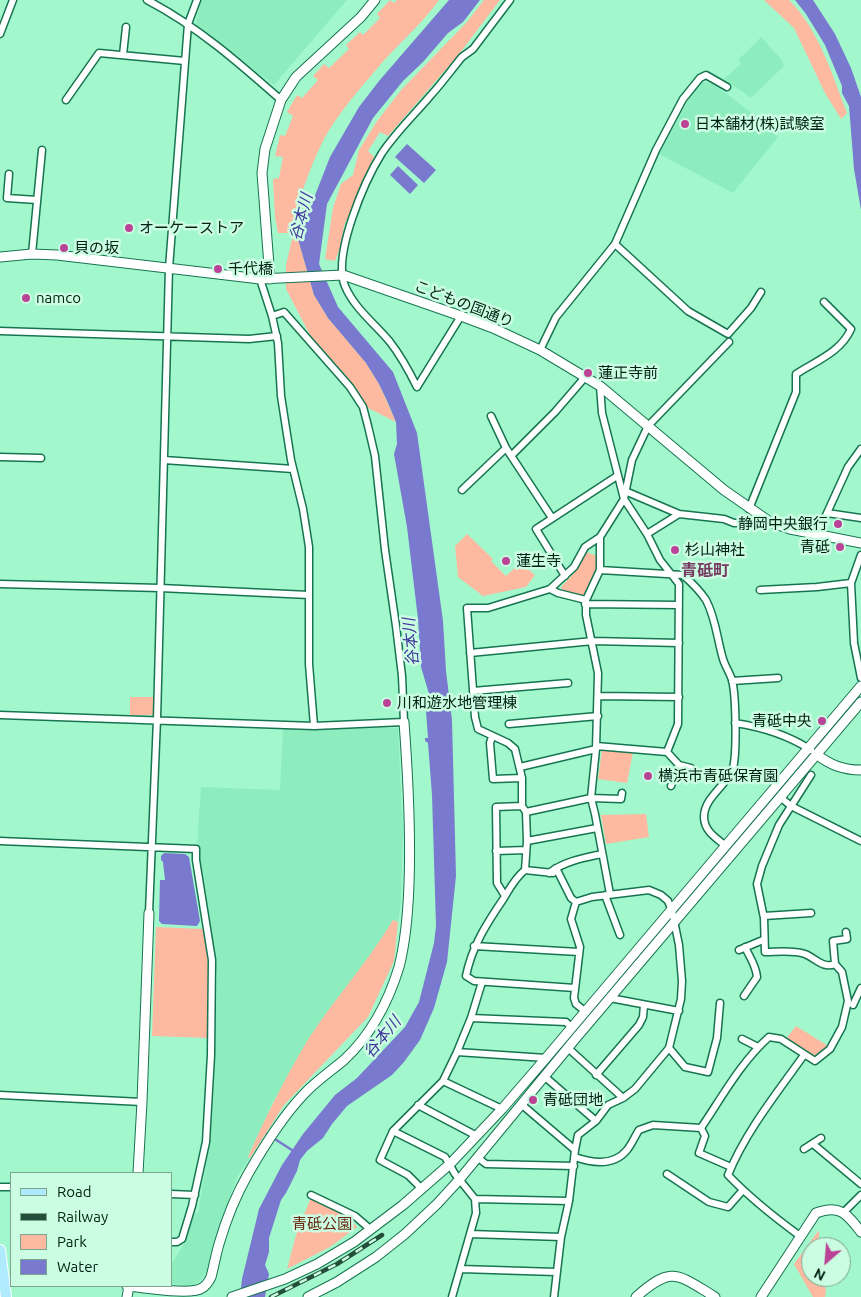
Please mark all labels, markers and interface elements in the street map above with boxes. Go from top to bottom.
place label: 日本舗材(株)試験室 [695,115,824,133]
marker: 日本舗材(株)試験室 [679,118,691,130]
water label: 谷本川 [286,191,316,243]
place label: オーケーストア [139,219,244,237]
marker: オーケーストア [123,222,135,234]
place label: 貝の坂 [74,239,119,257]
marker: 貝の坂 [58,242,70,254]
place label: 千代橋 [228,260,273,278]
marker: 千代橋 [212,263,224,275]
street label: こどもの国通り [412,277,516,331]
place label: namco [36,289,81,307]
marker: namco [20,292,32,304]
place label: 蓮正寺前 [598,364,658,382]
marker: 蓮正寺前 [582,367,594,379]
place label: 静岡中央銀行 [738,515,828,533]
marker: 静岡中央銀行 [832,518,844,530]
place label: 青砥 [800,538,830,556]
place label: 杉山神社 [685,541,745,559]
marker: 青砥 [834,541,846,553]
marker: 杉山神社 [669,544,681,556]
place label: 蓮生寺 [516,552,561,570]
marker: 蓮生寺 [500,555,512,567]
district label: 青砥町 [681,561,729,581]
water label: 谷本川 [399,617,423,667]
place label: 川和遊水地管理棟 [397,694,517,712]
marker: 川和遊水地管理棟 [381,697,393,709]
place label: 青砥中央 [752,712,812,730]
marker: 青砥中央 [816,715,828,727]
place label: 横浜市青砥保育園 [658,767,778,785]
marker: 横浜市青砥保育園 [642,770,654,782]
water label: 谷本川 [359,1012,405,1062]
place label: 青砥団地 [543,1091,603,1109]
marker: 青砥団地 [527,1094,539,1106]
legend [10,1172,172,1287]
text: Road [57,1183,92,1200]
text: Railway [57,1208,108,1225]
park label: 青砥公園 [292,1215,352,1233]
text: Park [57,1233,87,1250]
north arrow [801,1237,851,1287]
text: Water [57,1258,98,1275]
text: N [811,1265,828,1284]

